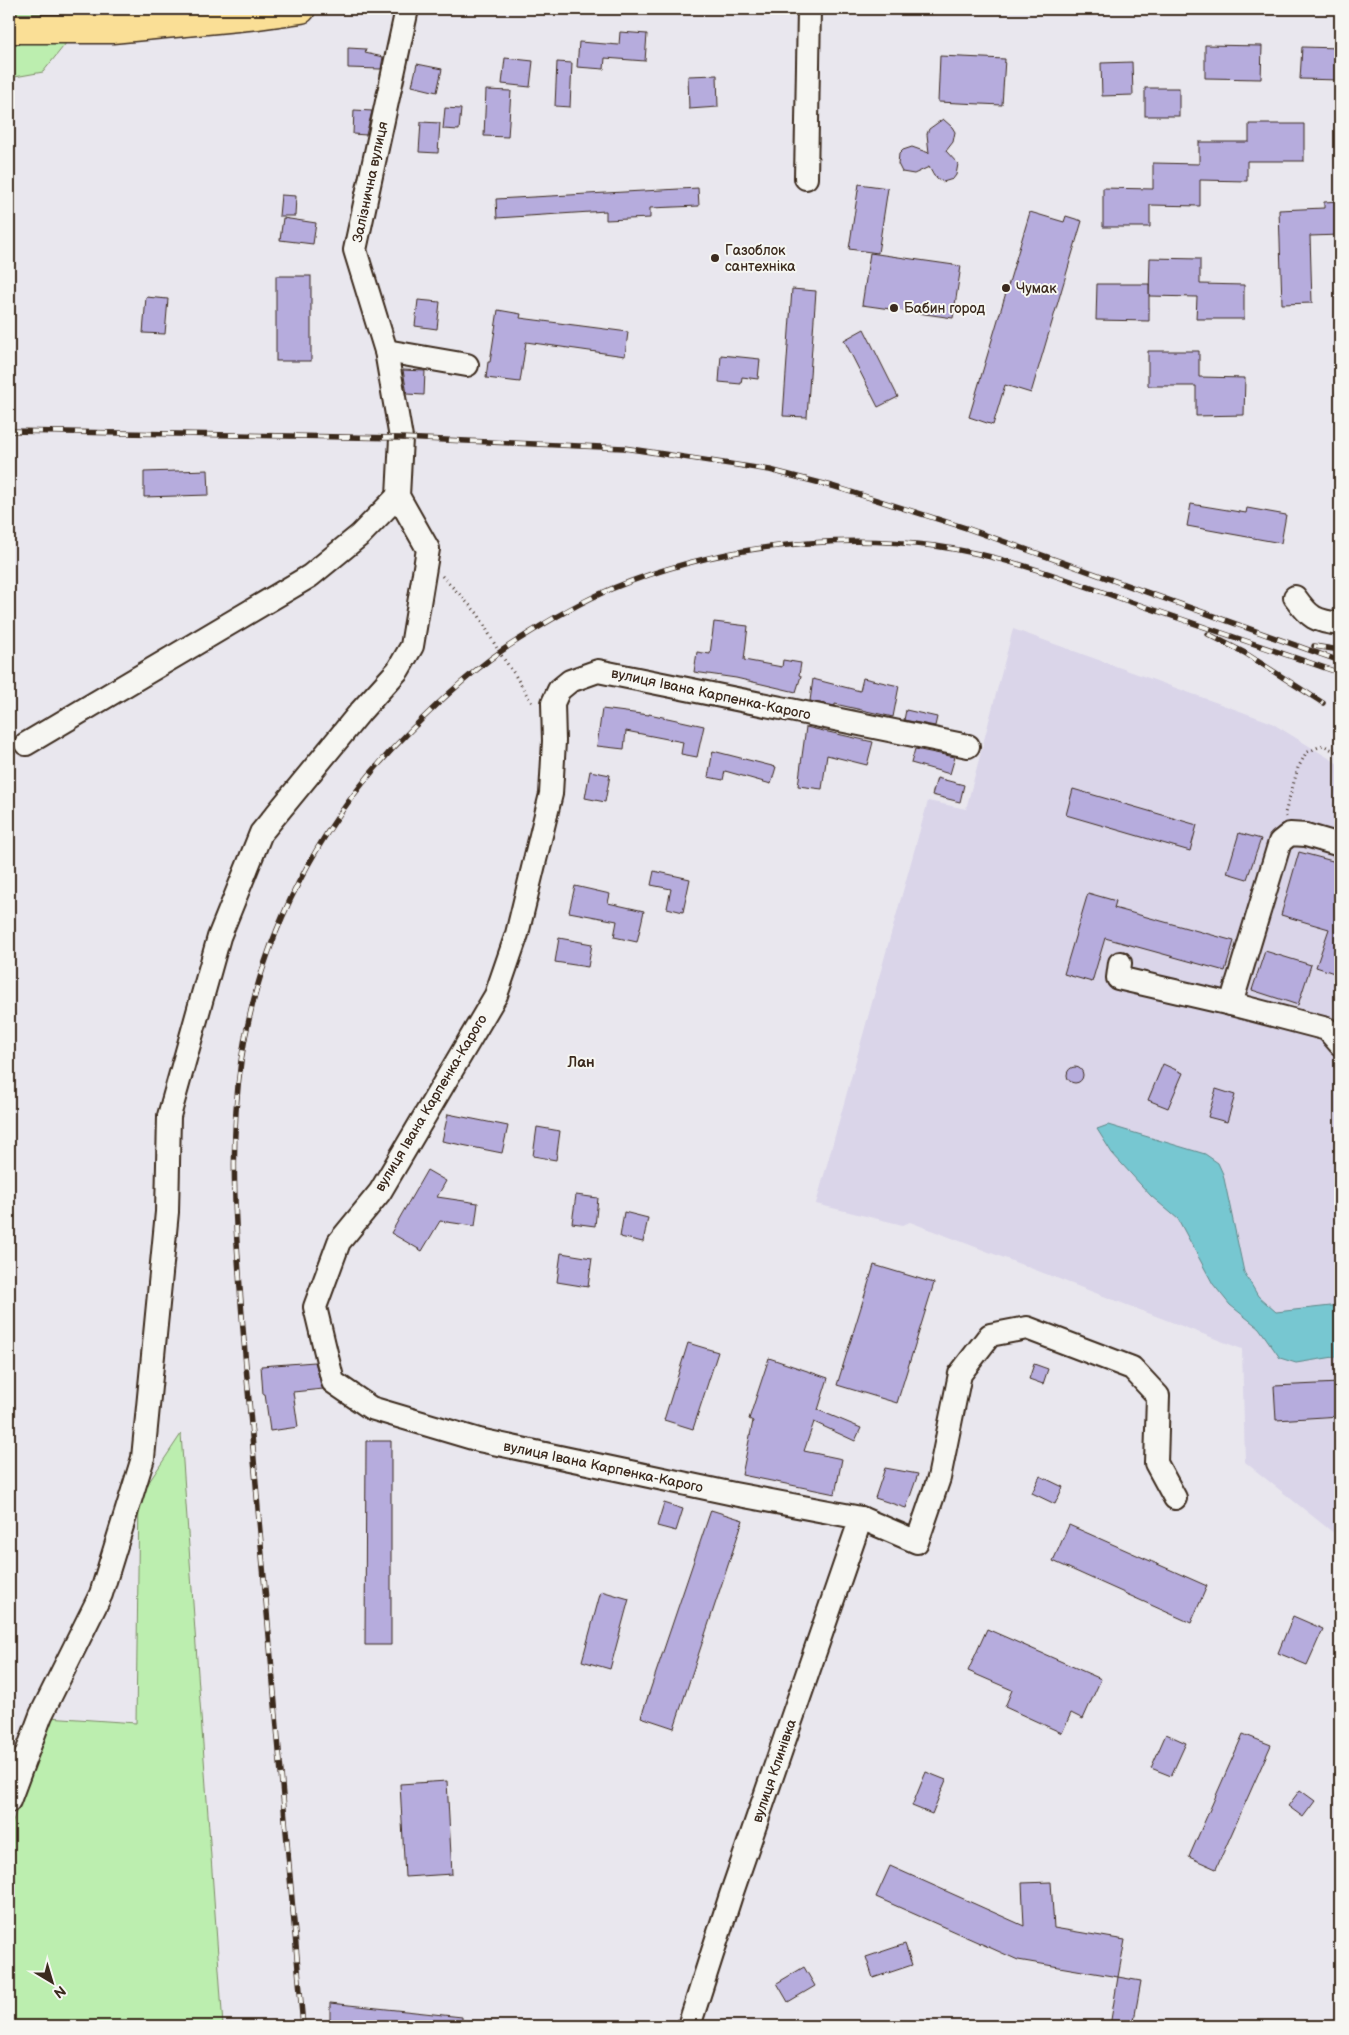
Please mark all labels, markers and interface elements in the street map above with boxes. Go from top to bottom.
street label: Залізнична вулиця [348,120,391,244]
place label: Газоблок сантехніка [725,242,796,275]
marker: Газоблок сантехніка [709,252,721,264]
place label: Чумак [1016,280,1057,297]
marker: Чумак [1000,282,1012,294]
place label: Бабин город [904,300,985,317]
marker: Бабин город [888,302,900,314]
street label: вулиця Івана Карпенка-Карого [610,665,812,723]
street label: вулиця Івана Карпенка-Карого [371,1011,491,1195]
district label: Лан [566,1053,595,1072]
street label: вулиця Івана Карпенка-Карого [502,1437,705,1496]
street label: вулиця Клинівка [748,1716,800,1825]
north arrow [28,1958,78,2008]
text: N [50,1982,69,2002]

